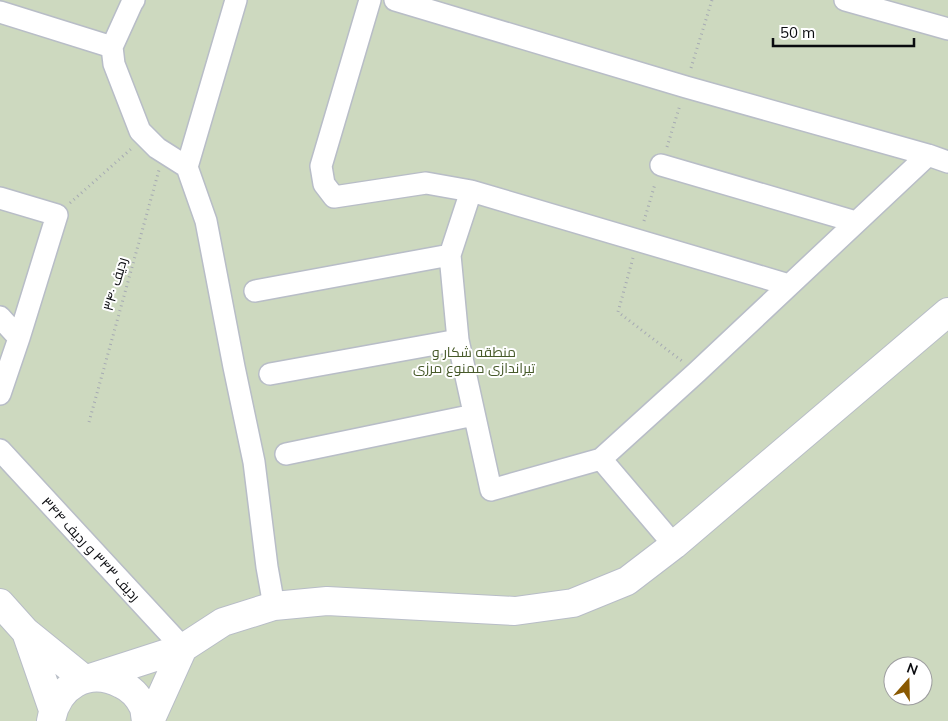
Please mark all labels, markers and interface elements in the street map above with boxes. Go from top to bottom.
scale bar [773,15,914,47]
text: 50 m [780,23,815,42]
street label: ردیف ۳۴۰ [99,255,131,313]
park label: منطقه شکار و تیراندازی ممنوع مرزی [413,343,535,377]
street label: ردیف ۳۴۳ و ردیف ۳۴۴ [38,493,144,605]
north arrow [883,656,933,706]
text: N [904,659,920,679]

